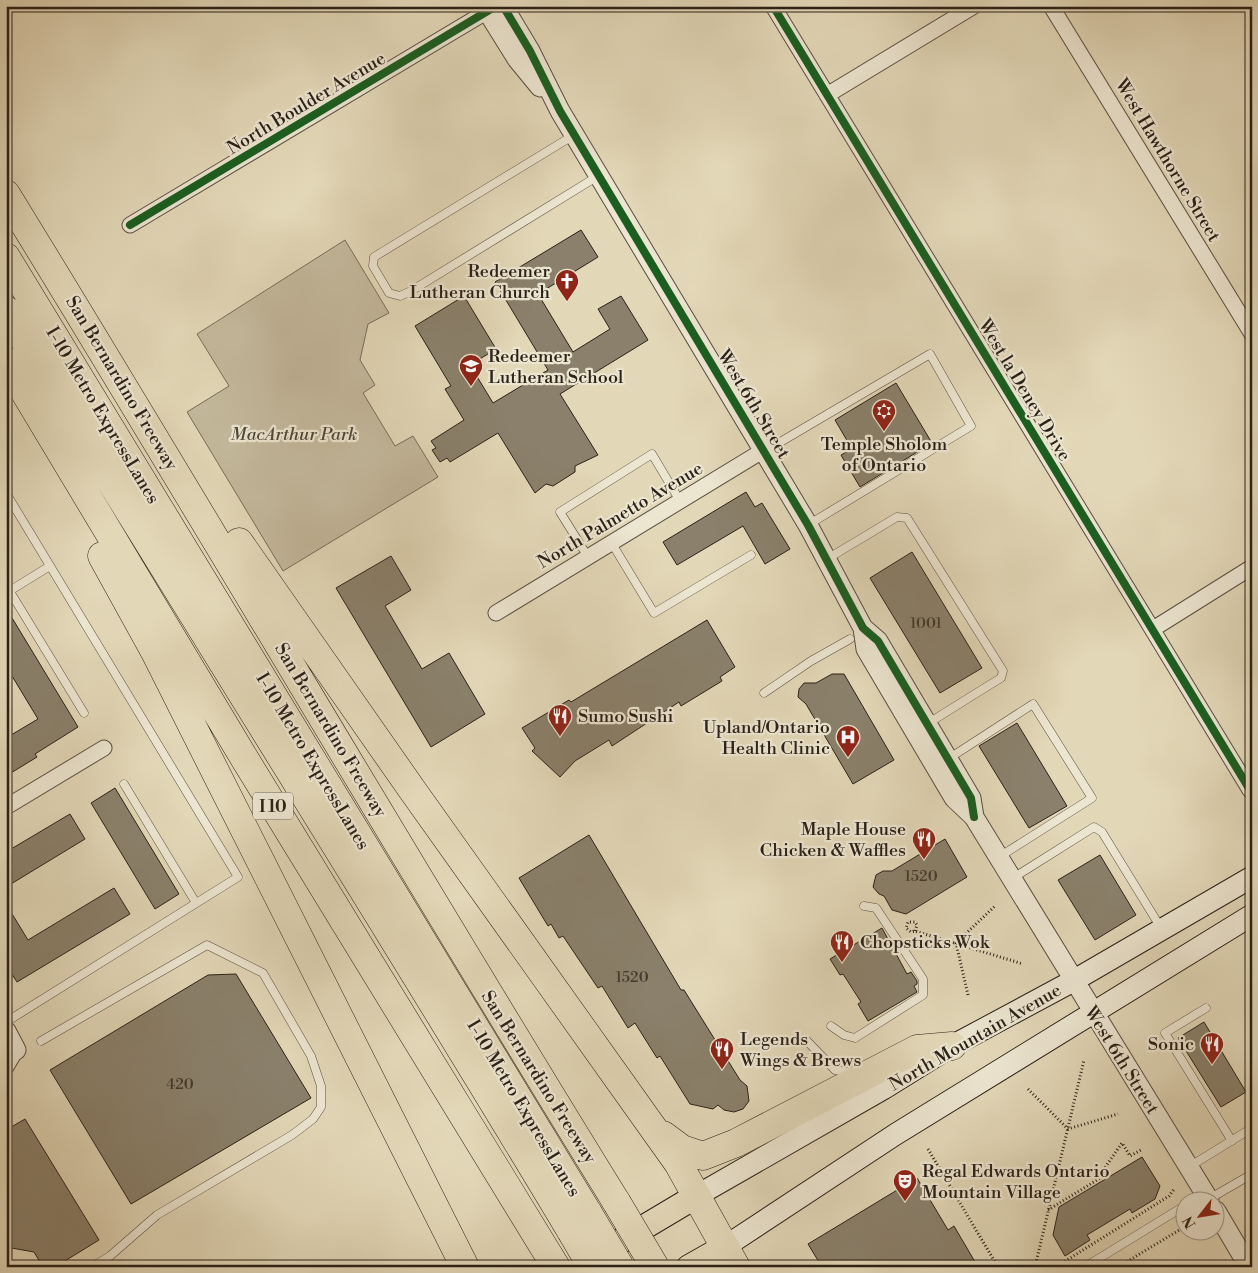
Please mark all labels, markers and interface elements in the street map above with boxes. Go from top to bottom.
street label: North Boulder Avenue [223,47,390,160]
street label: West Hawthorne Street [1109,74,1226,246]
place label: Redeemer Lutheran Church [410,260,550,304]
church icon: Redeemer Lutheran Church [554,268,580,302]
street label: San Bernardino Freeway [60,292,183,475]
street label: West la Deney Drive [973,314,1076,465]
street label: I-10 Metro ExpressLanes [41,322,165,508]
place label: Redeemer Lutheran School [488,345,624,389]
street label: West 6th Street [711,345,795,464]
school or university icon: Redeemer Lutheran School [458,353,484,387]
synagogue icon: Temple Sholom of Ontario [871,398,897,432]
park label: MacArthur Park [231,423,357,446]
place label: Temple Sholom of Ontario [821,433,948,477]
street label: North Palmetto Avenue [533,457,707,574]
house number: 1001 [910,614,942,633]
street label: San Bernardino Freeway [269,639,392,822]
street label: I-10 Metro ExpressLanes [251,668,375,854]
restaurant icon: Sumo Sushi [547,703,573,737]
place label: Sumo Sushi [578,705,673,728]
place label: Upland/Ontario Health Clinic [703,716,830,760]
hospital icon: Upland/Ontario Health Clinic [835,724,861,758]
road number: I 10 [253,792,293,819]
place label: Maple House Chicken & Waffles [760,818,906,862]
restaurant icon: Maple House Chicken & Waffles [911,826,937,860]
house number: 1520 [904,867,938,886]
restaurant icon: Chopsticks Wok [829,929,855,963]
place label: Chopsticks Wok [860,931,991,954]
house number: 1520 [615,968,649,987]
street label: North Mountain Avenue [885,979,1065,1096]
street label: San Bernardino Freeway [476,987,601,1168]
street label: West 6th Street [1079,1001,1164,1119]
street label: I-10 Metro ExpressLanes [462,1015,586,1201]
place label: Legends Wings & Brews [739,1028,861,1072]
restaurant icon: Sonic [1199,1031,1225,1065]
place label: Sonic [1148,1033,1194,1056]
restaurant icon: Legends Wings & Brews [709,1036,735,1070]
house number: 420 [166,1075,194,1094]
place label: Regal Edwards Ontario Mountain Village [922,1160,1110,1204]
theatre icon: Regal Edwards Ontario Mountain Village [892,1168,918,1202]
north arrow [1176,1190,1226,1240]
text: N [1179,1213,1200,1232]

